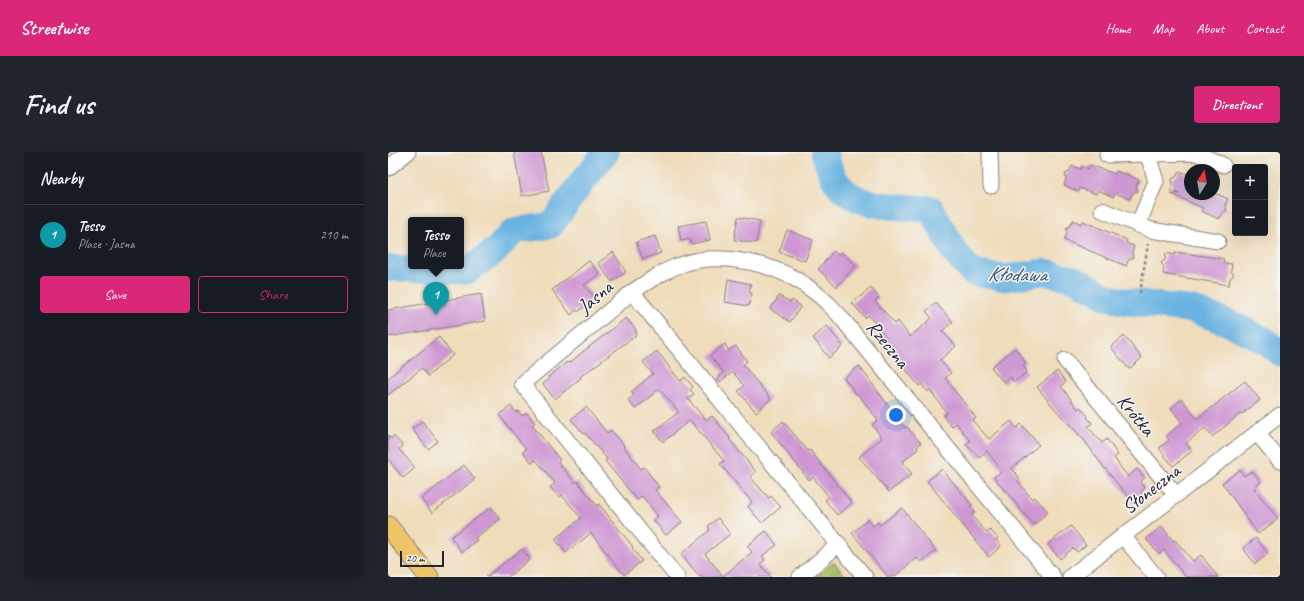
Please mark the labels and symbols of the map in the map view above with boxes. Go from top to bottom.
north arrow [1184,164,1220,200]
water label: Kłodawa [987,260,1049,288]
street label: Jasna [571,274,619,320]
pin: 1 [423,282,449,315]
street label: Rzeczna [861,315,916,374]
street label: Krótka [1112,389,1161,442]
your location [886,405,906,425]
street label: Słoneczna [1117,457,1187,520]
scale bar [400,549,444,568]

